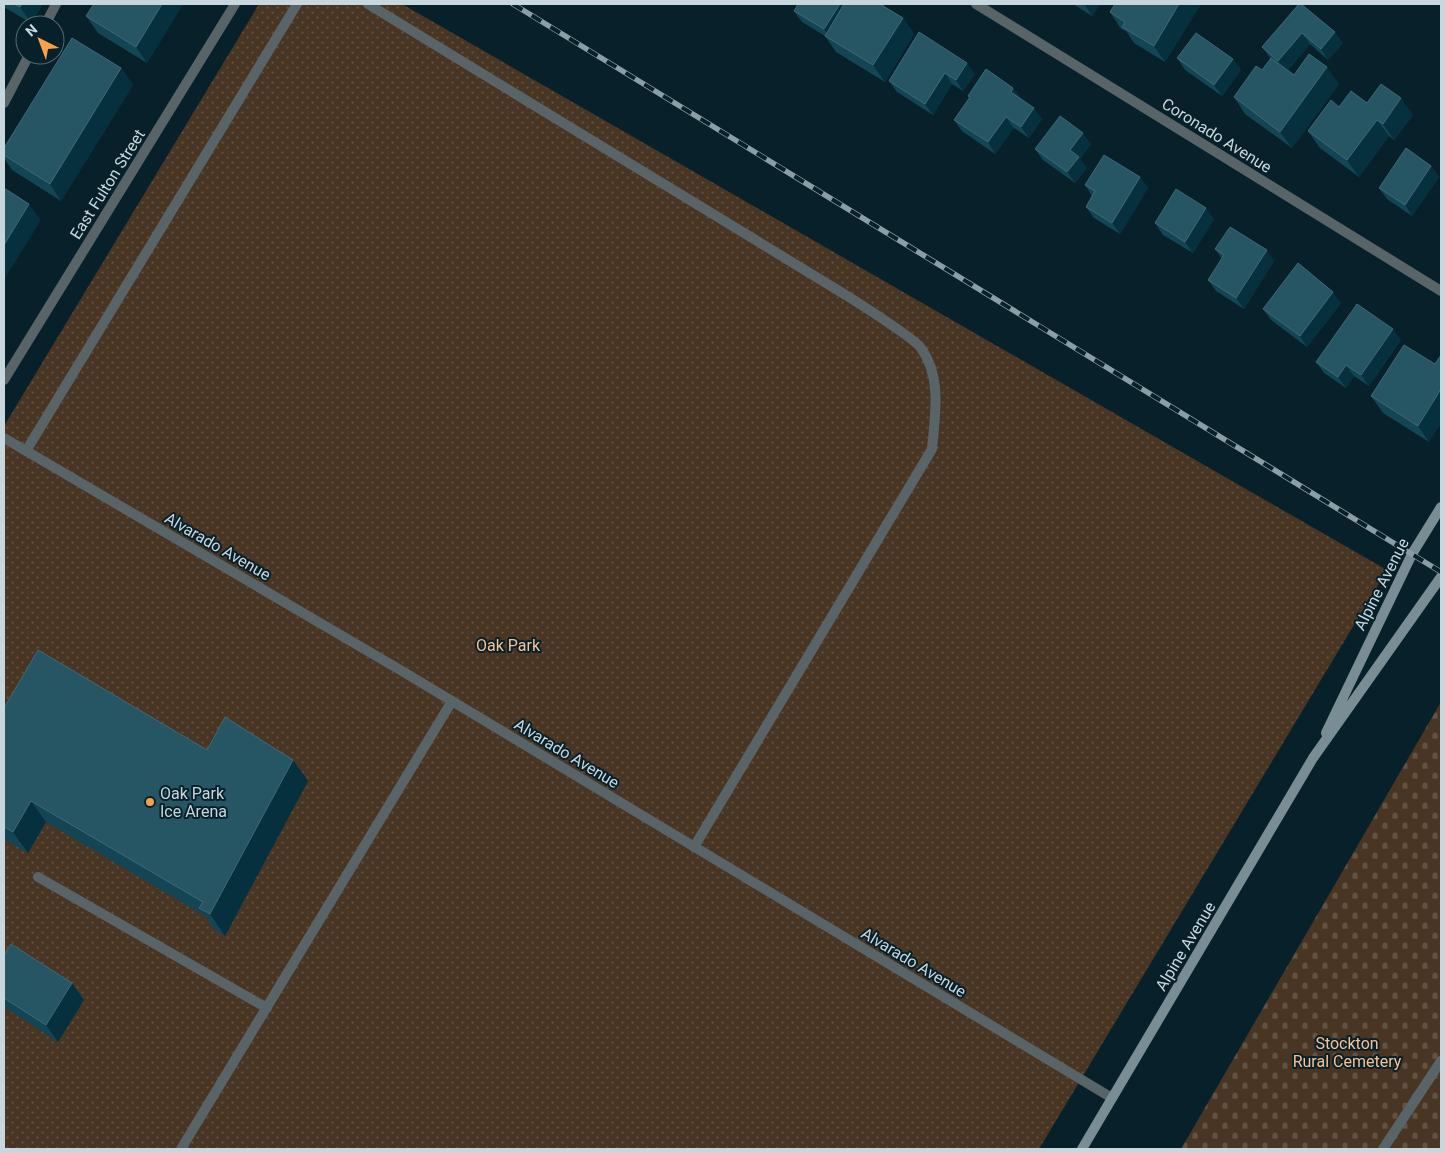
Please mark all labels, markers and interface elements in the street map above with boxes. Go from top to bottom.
north arrow [15,15,65,65]
text: N [22,21,40,40]
street label: Coronado Avenue [1158,94,1275,177]
street label: East Fulton Street [66,126,149,243]
street label: Alvarado Avenue [162,508,274,584]
street label: Alpine Avenue [1350,535,1413,633]
park label: Oak Park [476,636,541,655]
street label: Alvarado Avenue [511,715,623,792]
place label: Oak Park Ice Arena [160,784,227,821]
marker: Oak Park Ice Arena [144,796,156,808]
street label: Alpine Avenue [1151,898,1220,994]
street label: Alvarado Avenue [858,924,970,1001]
park label: Stockton Rural Cemetery [1293,1034,1402,1071]

